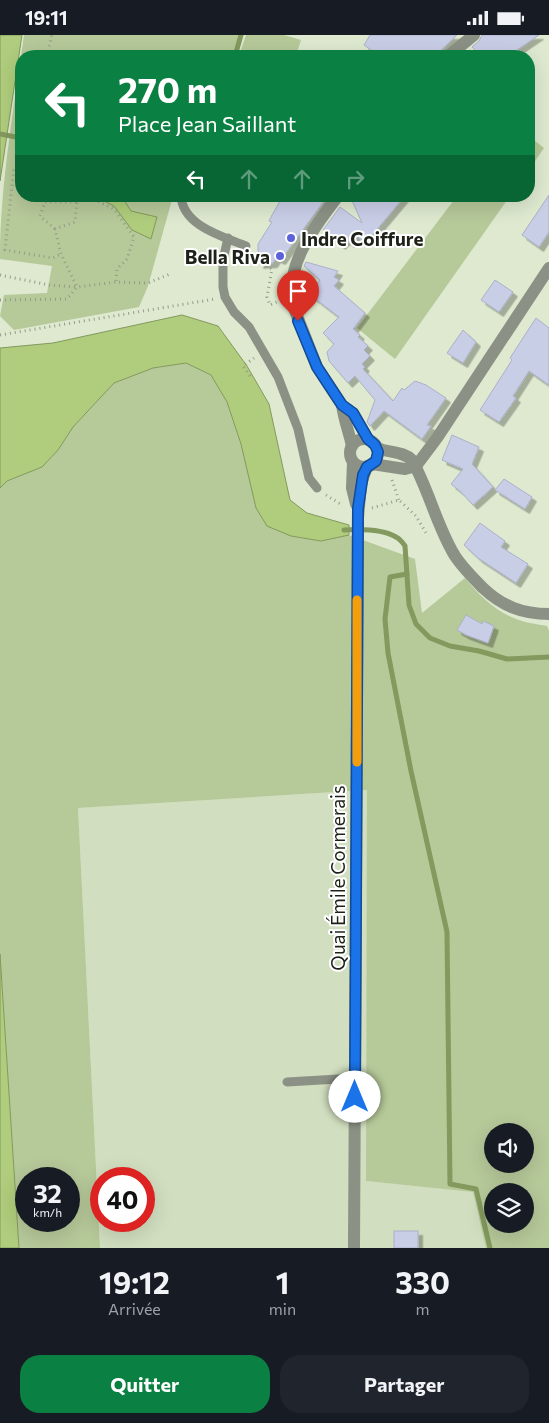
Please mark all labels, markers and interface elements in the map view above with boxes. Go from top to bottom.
text: 19:11 [25,6,68,29]
text: 270 m [118,67,217,110]
icon: left [35,70,100,135]
text: Place Jean Saillant [118,110,296,137]
icon: left [182,165,210,193]
icon: ahead [235,165,263,193]
icon: ahead [288,165,316,193]
icon: right [341,165,369,193]
place label: Indre Coiffure [301,227,423,250]
marker: Indre Coiffure [285,232,297,244]
place label: Bella Riva [185,245,270,268]
marker: Bella Riva [274,250,286,262]
pin [277,270,319,321]
icon: arrive [284,277,312,305]
street label: Quai Émile Cormerais [326,785,349,971]
position arrow [328,1070,380,1122]
map controls [484,1123,534,1233]
button: sound [484,1123,534,1173]
speed limit sign: 40 [90,1167,155,1232]
text: 32 [33,1178,62,1208]
button: layers [484,1183,534,1233]
text: km/h [33,1205,62,1219]
text: 19:12 [99,1263,170,1300]
text: 1 [276,1263,289,1300]
text: 330 [395,1263,450,1300]
text: Arrivée [108,1299,161,1318]
text: min [269,1299,296,1318]
text: m [416,1299,430,1318]
button: Quitter [20,1355,270,1413]
button: Partager [280,1355,529,1413]

